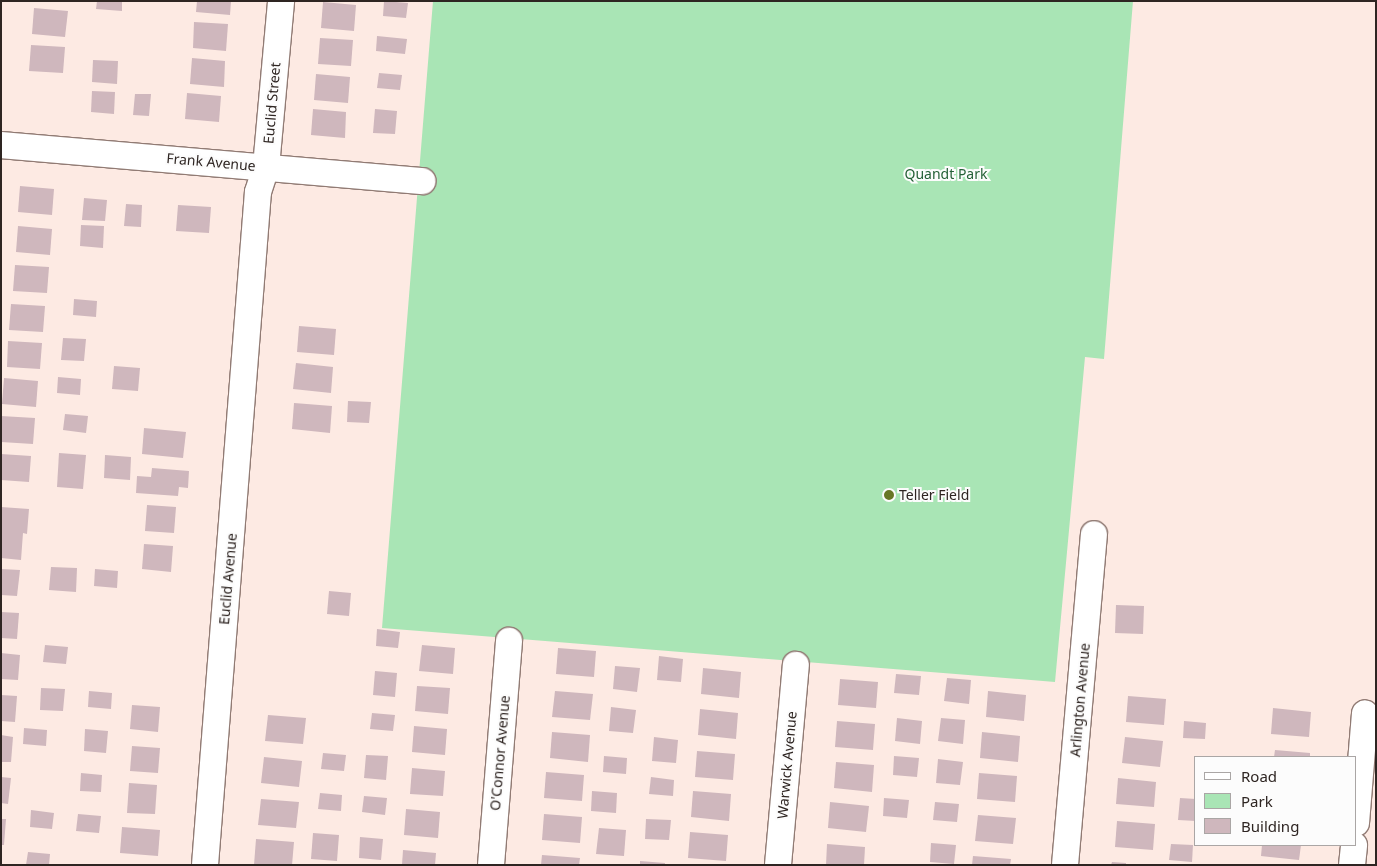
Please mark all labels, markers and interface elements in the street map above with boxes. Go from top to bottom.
street label: Euclid Street [260,62,284,144]
street label: Frank Avenue [166,150,256,174]
park label: Quandt Park [905,166,987,182]
place label: Teller Field [899,487,969,503]
marker: Teller Field [883,489,895,501]
street label: Euclid Avenue [216,533,240,625]
street label: Arlington Avenue [1067,642,1093,758]
street label: O'Connor Avenue [487,695,513,811]
street label: Warwick Avenue [774,710,800,820]
legend [1194,756,1357,846]
text: Road [1241,766,1277,786]
text: Park [1241,791,1273,811]
text: Building [1241,816,1299,836]

